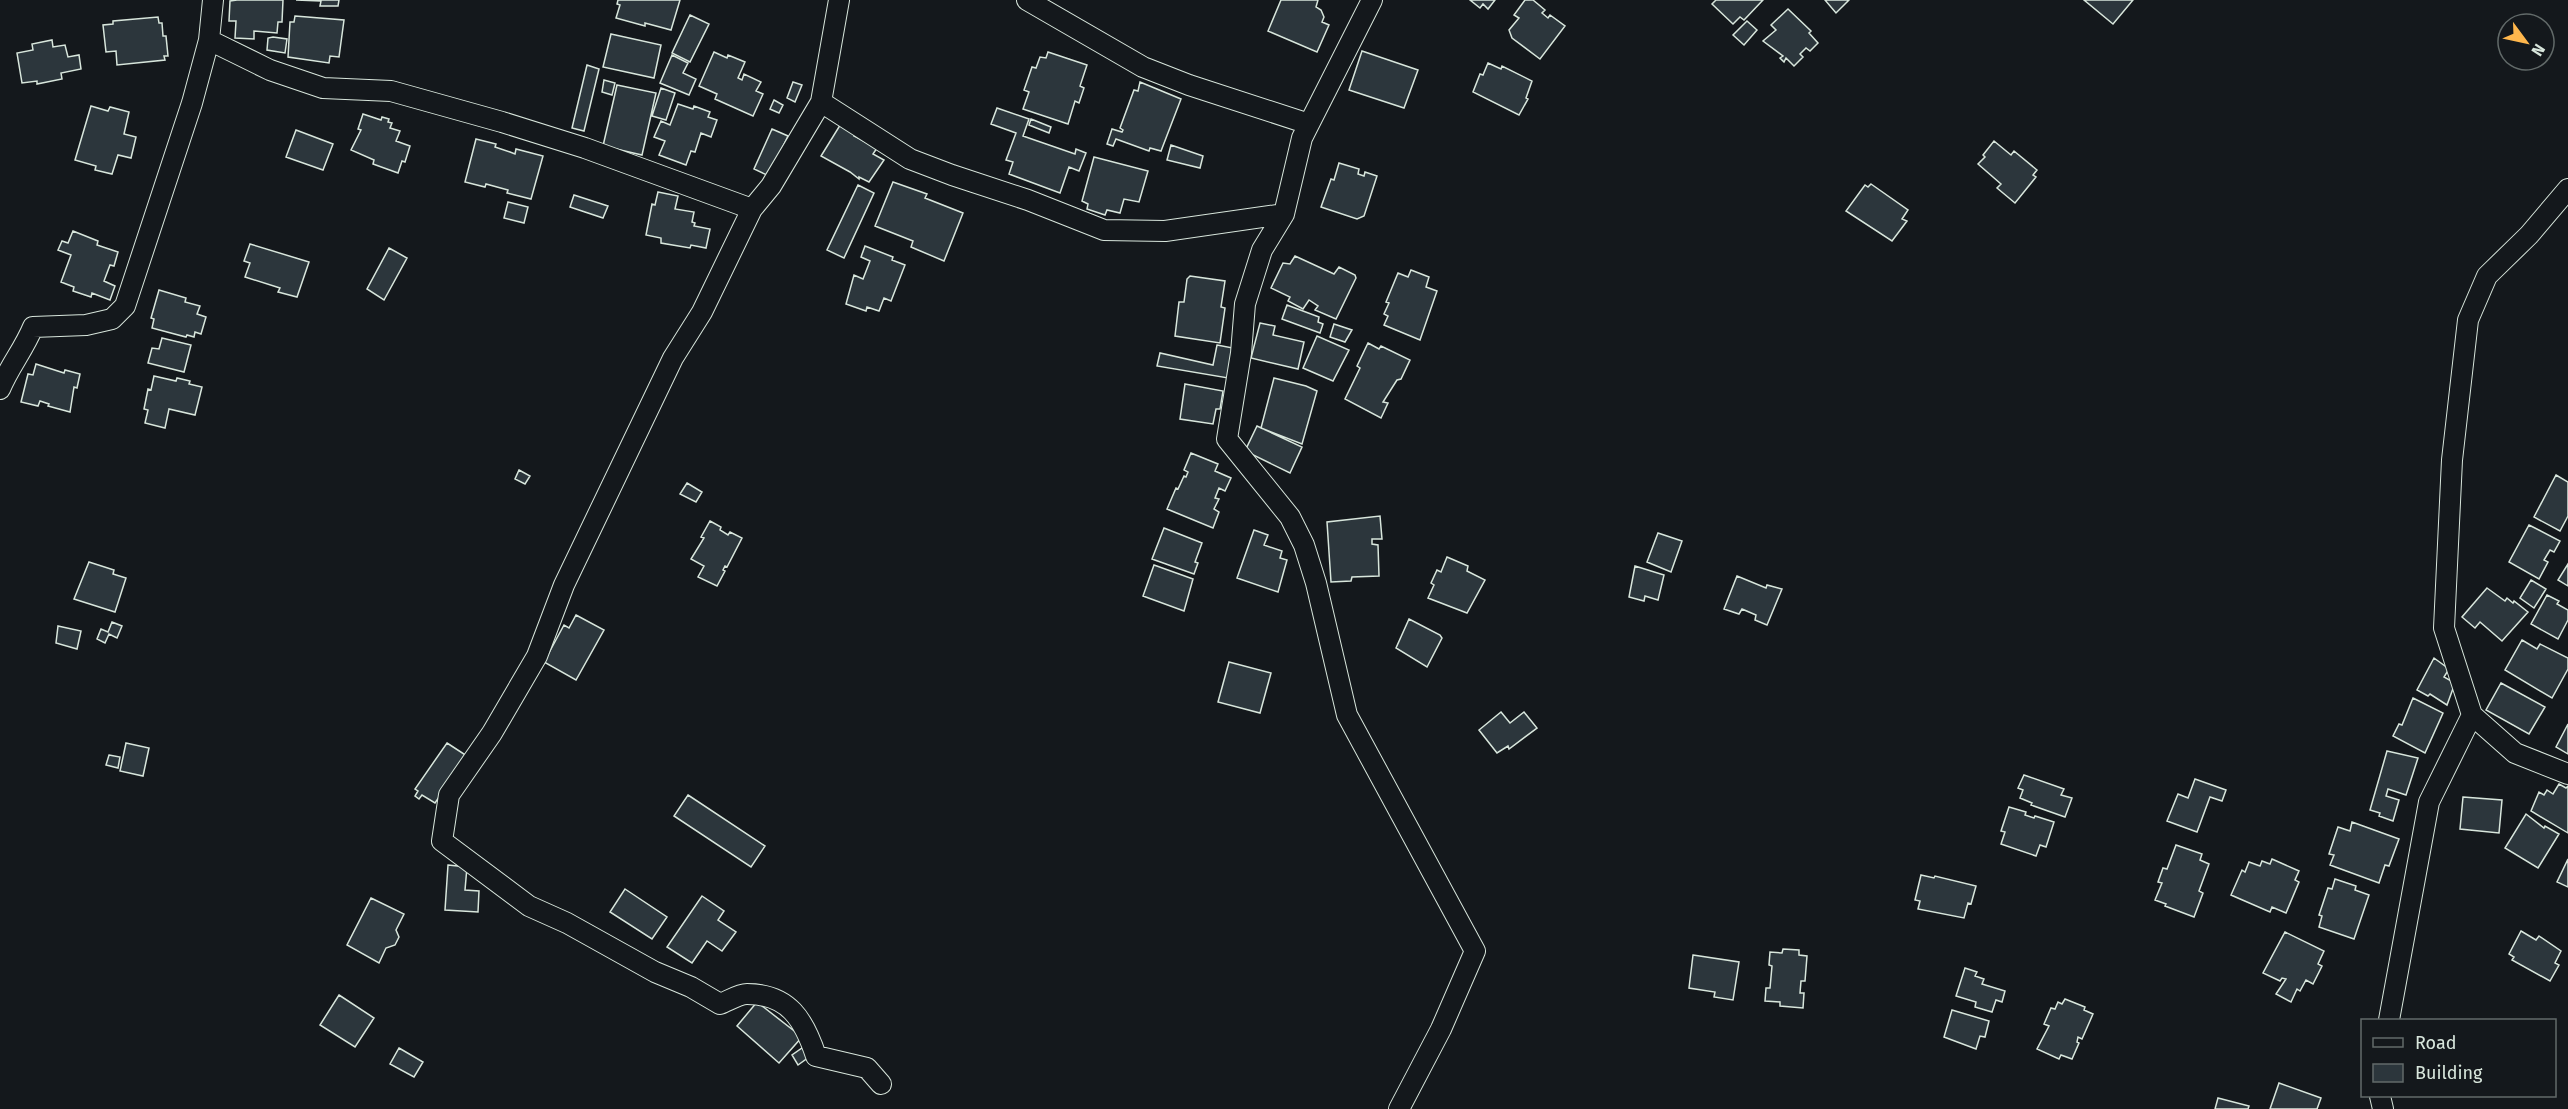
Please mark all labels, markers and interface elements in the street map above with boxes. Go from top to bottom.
north arrow [2496,12,2556,72]
text: N [2527,40,2549,60]
legend [2361,1019,2556,1097]
text: Road [2415,1032,2457,1054]
text: Building [2415,1062,2483,1084]

